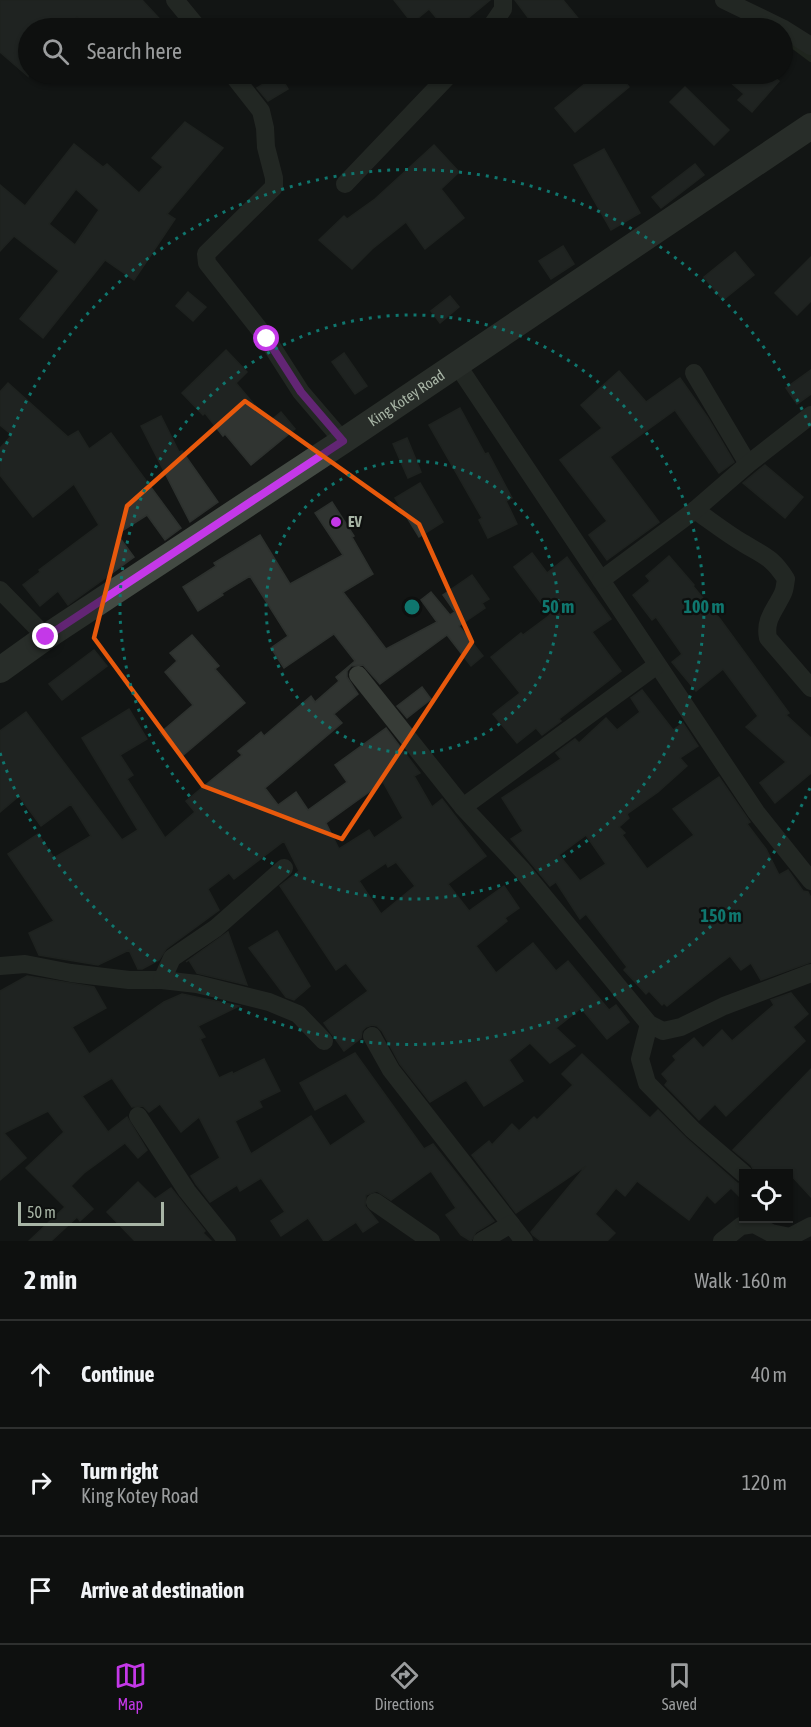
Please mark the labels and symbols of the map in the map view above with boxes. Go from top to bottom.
route start [253,325,279,351]
street label: King Kotey Road [365,366,448,430]
place label: EV [348,513,362,530]
marker: EV [329,515,343,529]
text: 50 m [542,596,574,617]
text: 100 m [684,596,724,617]
centre of rings [402,597,422,617]
route end [32,623,58,649]
text: 150 m [701,905,741,926]
scale bar [18,1199,164,1226]

